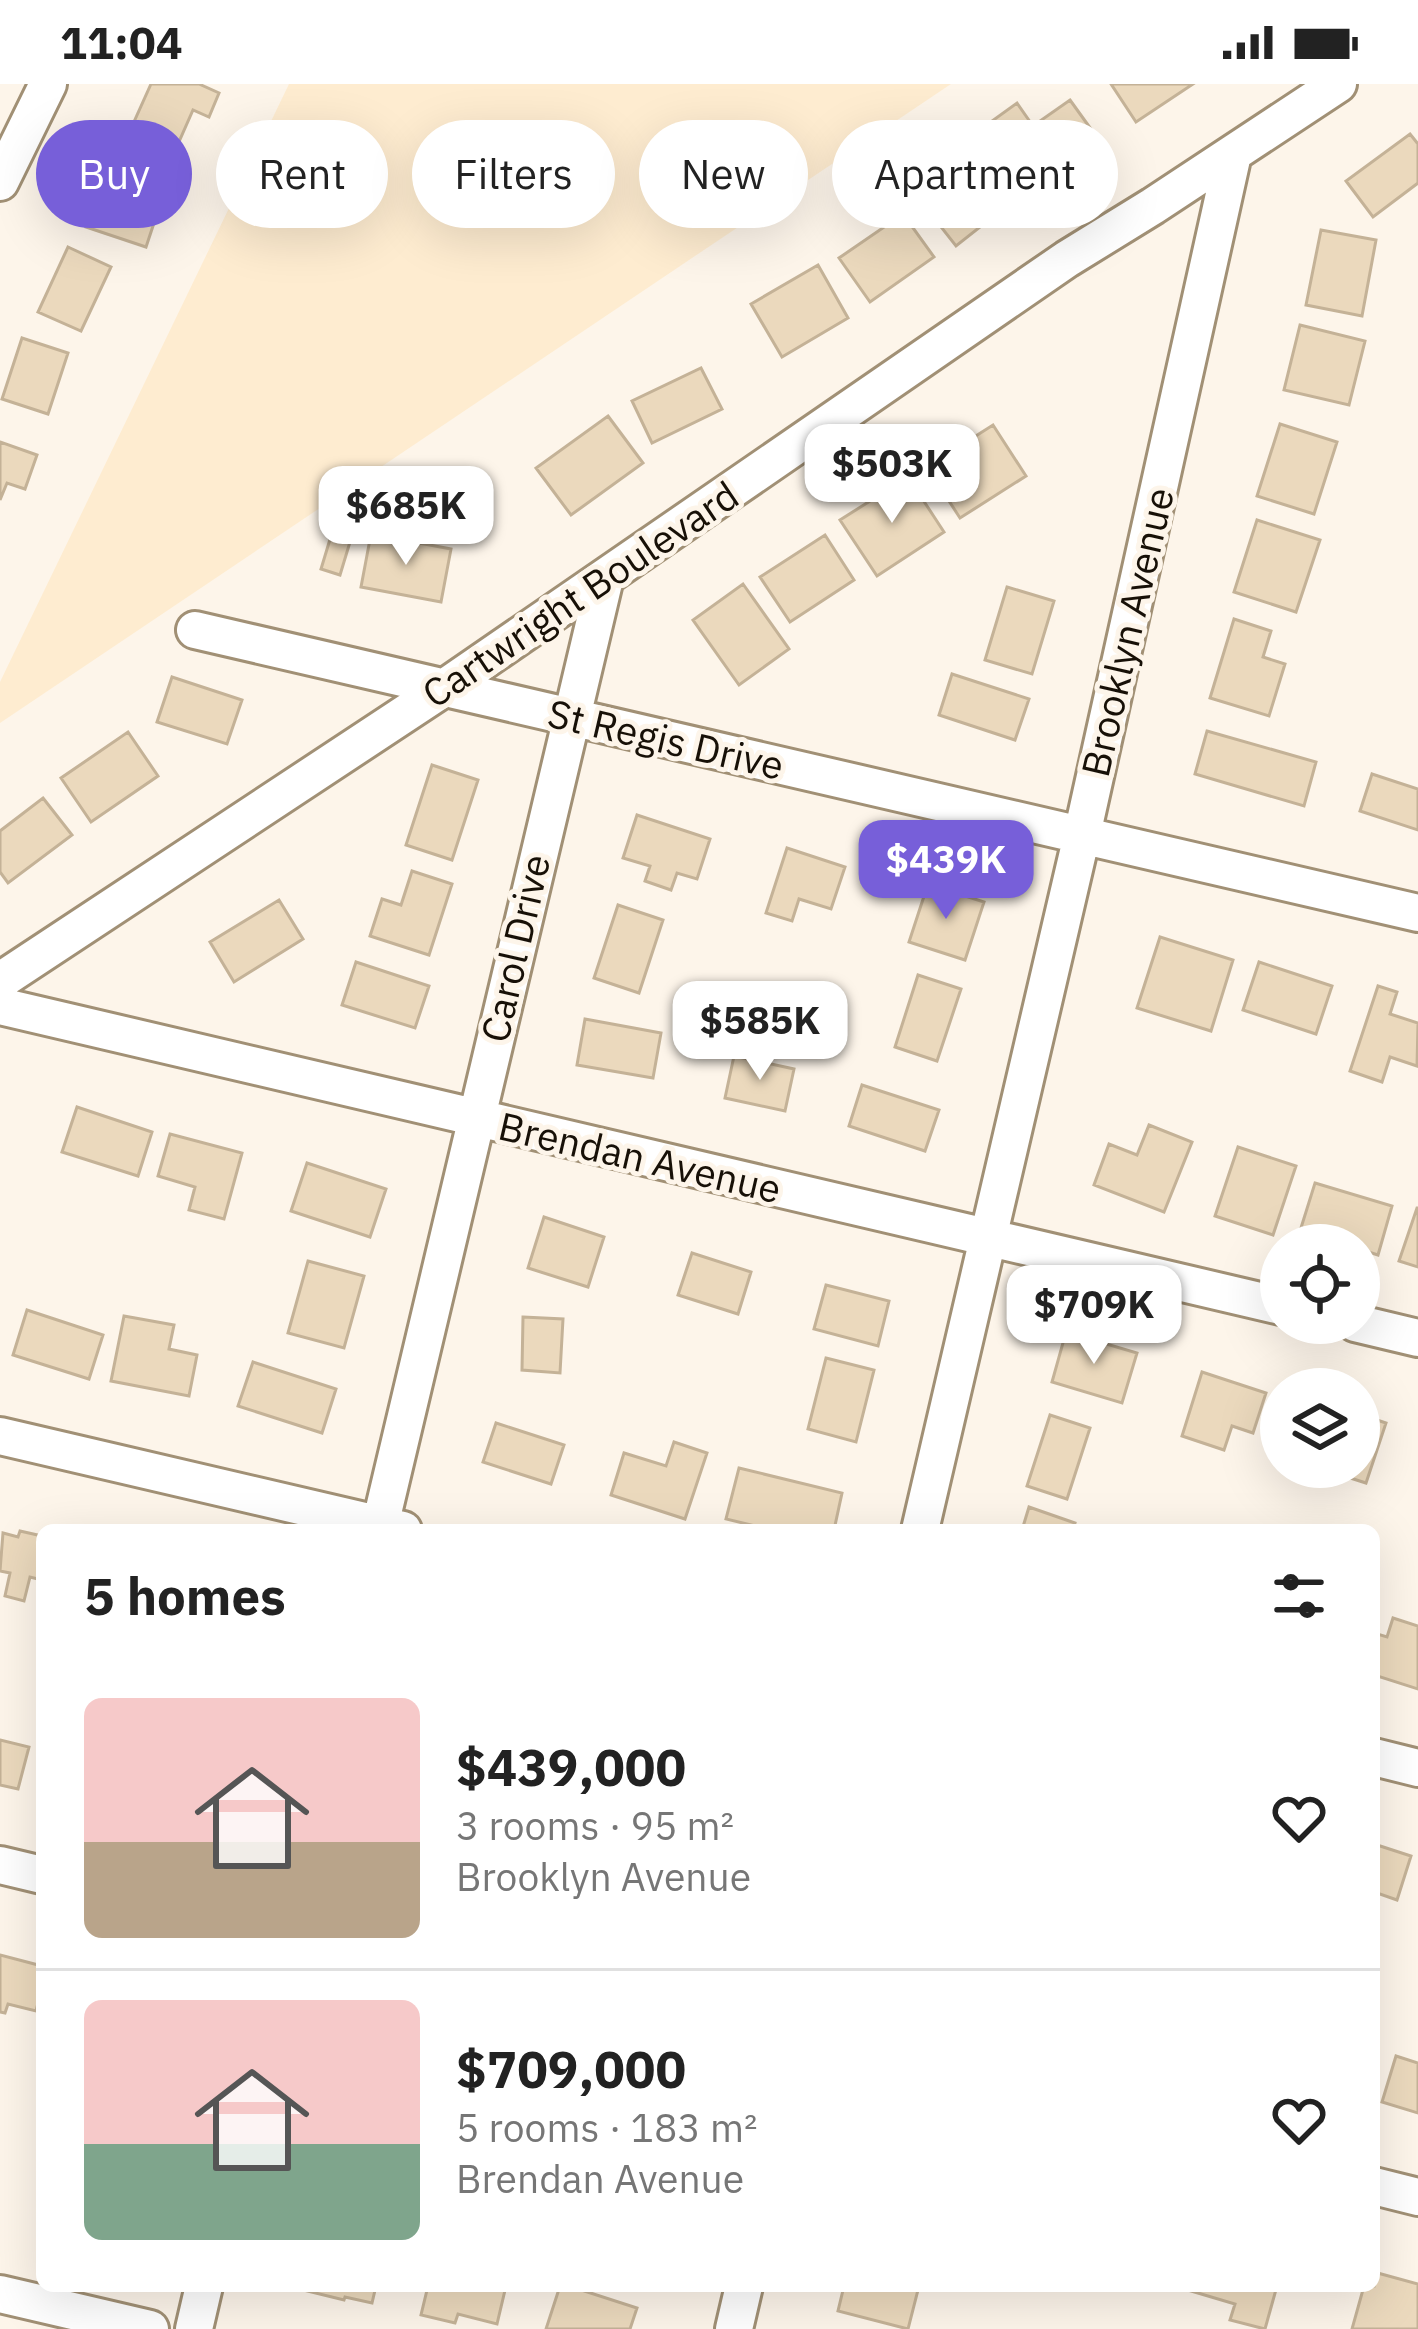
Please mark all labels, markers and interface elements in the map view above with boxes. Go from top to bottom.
text: 11:04 [60,13,183,71]
chip: Buy [36,120,192,228]
chip: Rent [216,120,388,228]
chip: Filters [412,120,615,228]
chip: New [639,120,808,228]
chip: Apartment [832,120,1118,228]
pin: $503K [808,424,976,526]
text: $503K [832,437,952,488]
pin: $685K [322,466,490,568]
street label: Cartwright Boulevard [412,469,748,719]
text: $685K [346,479,466,530]
street label: Brooklyn Avenue [1069,483,1185,781]
street label: St Regis Drive [543,687,789,791]
pin: $439K [862,820,1030,922]
text: $439K [886,833,1006,884]
street label: Carol Drive [469,849,561,1047]
pin: $585K [676,981,844,1083]
text: $585K [700,994,820,1045]
street label: Brendan Avenue [494,1100,786,1214]
map controls [1260,1224,1380,1488]
button: locate [1260,1224,1380,1344]
pin: $709K [1010,1265,1178,1367]
text: $709K [1034,1278,1154,1329]
button: layers [1260,1368,1380,1488]
text: 5 homes [84,1563,286,1629]
icon: filters [1266,1563,1332,1629]
text: $439,000 [456,1734,686,1800]
icon: home [180,1746,324,1890]
icon: heart [1266,1785,1332,1851]
text: 3 rooms · 95 m² [456,1800,734,1851]
text: Brooklyn Avenue [456,1851,751,1902]
text: $709,000 [456,2036,686,2102]
icon: home [180,2048,324,2192]
icon: heart [1266,2087,1332,2153]
text: 5 rooms · 183 m² [456,2102,758,2153]
text: Brendan Avenue [456,2153,744,2204]

